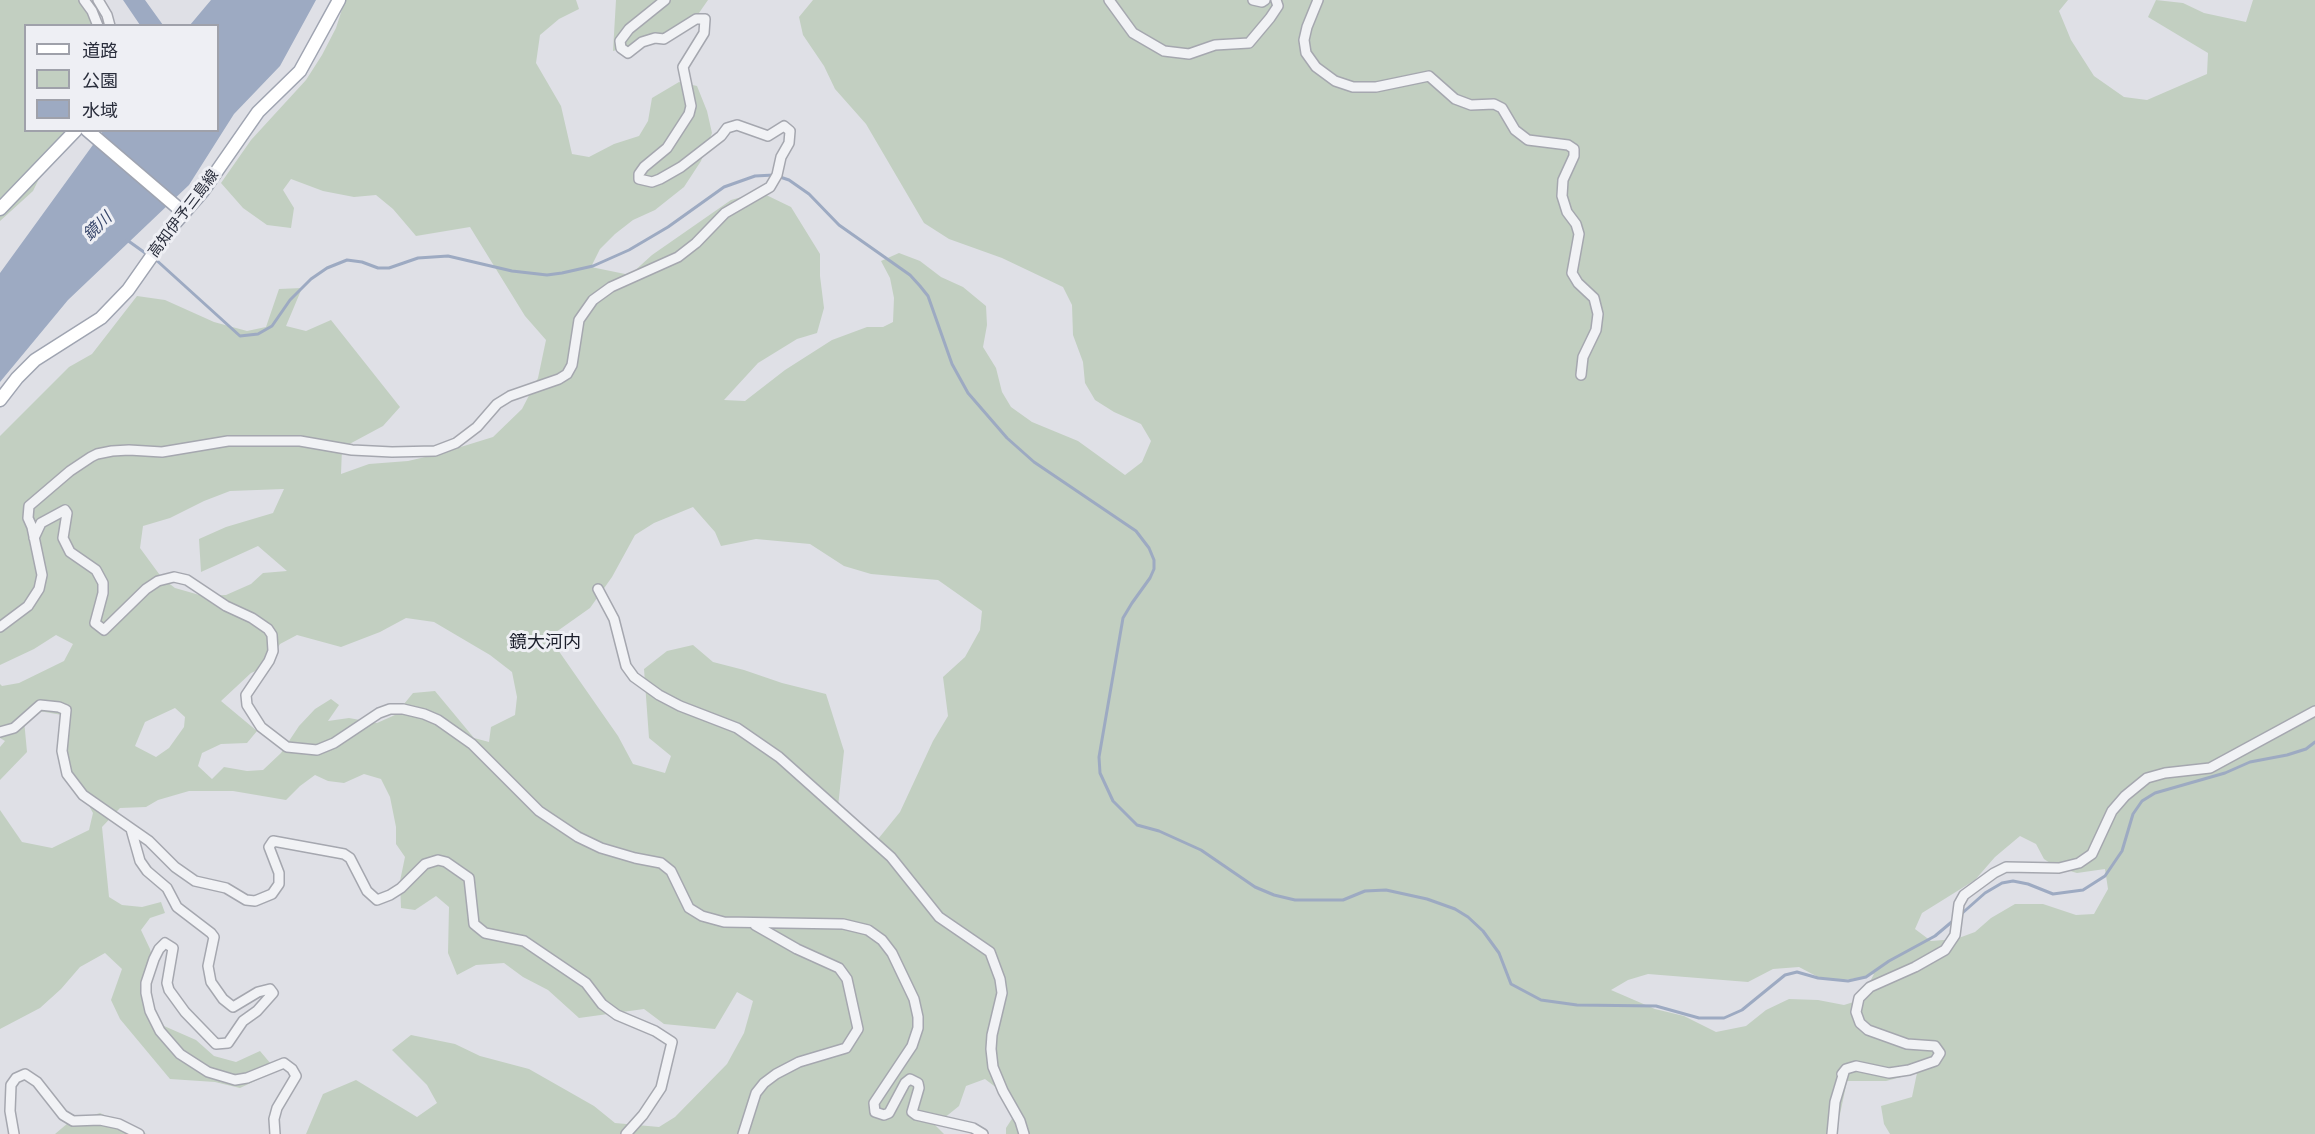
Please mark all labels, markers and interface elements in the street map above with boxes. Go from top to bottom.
legend [24,24,219,132]
text: 道路 [82,39,118,63]
text: 公園 [82,69,118,93]
text: 水域 [82,99,118,123]
street label: 高知伊予三島線 [145,167,223,261]
water label: 鏡川 [80,209,116,245]
district label: 鏡大河内 [509,632,581,654]

